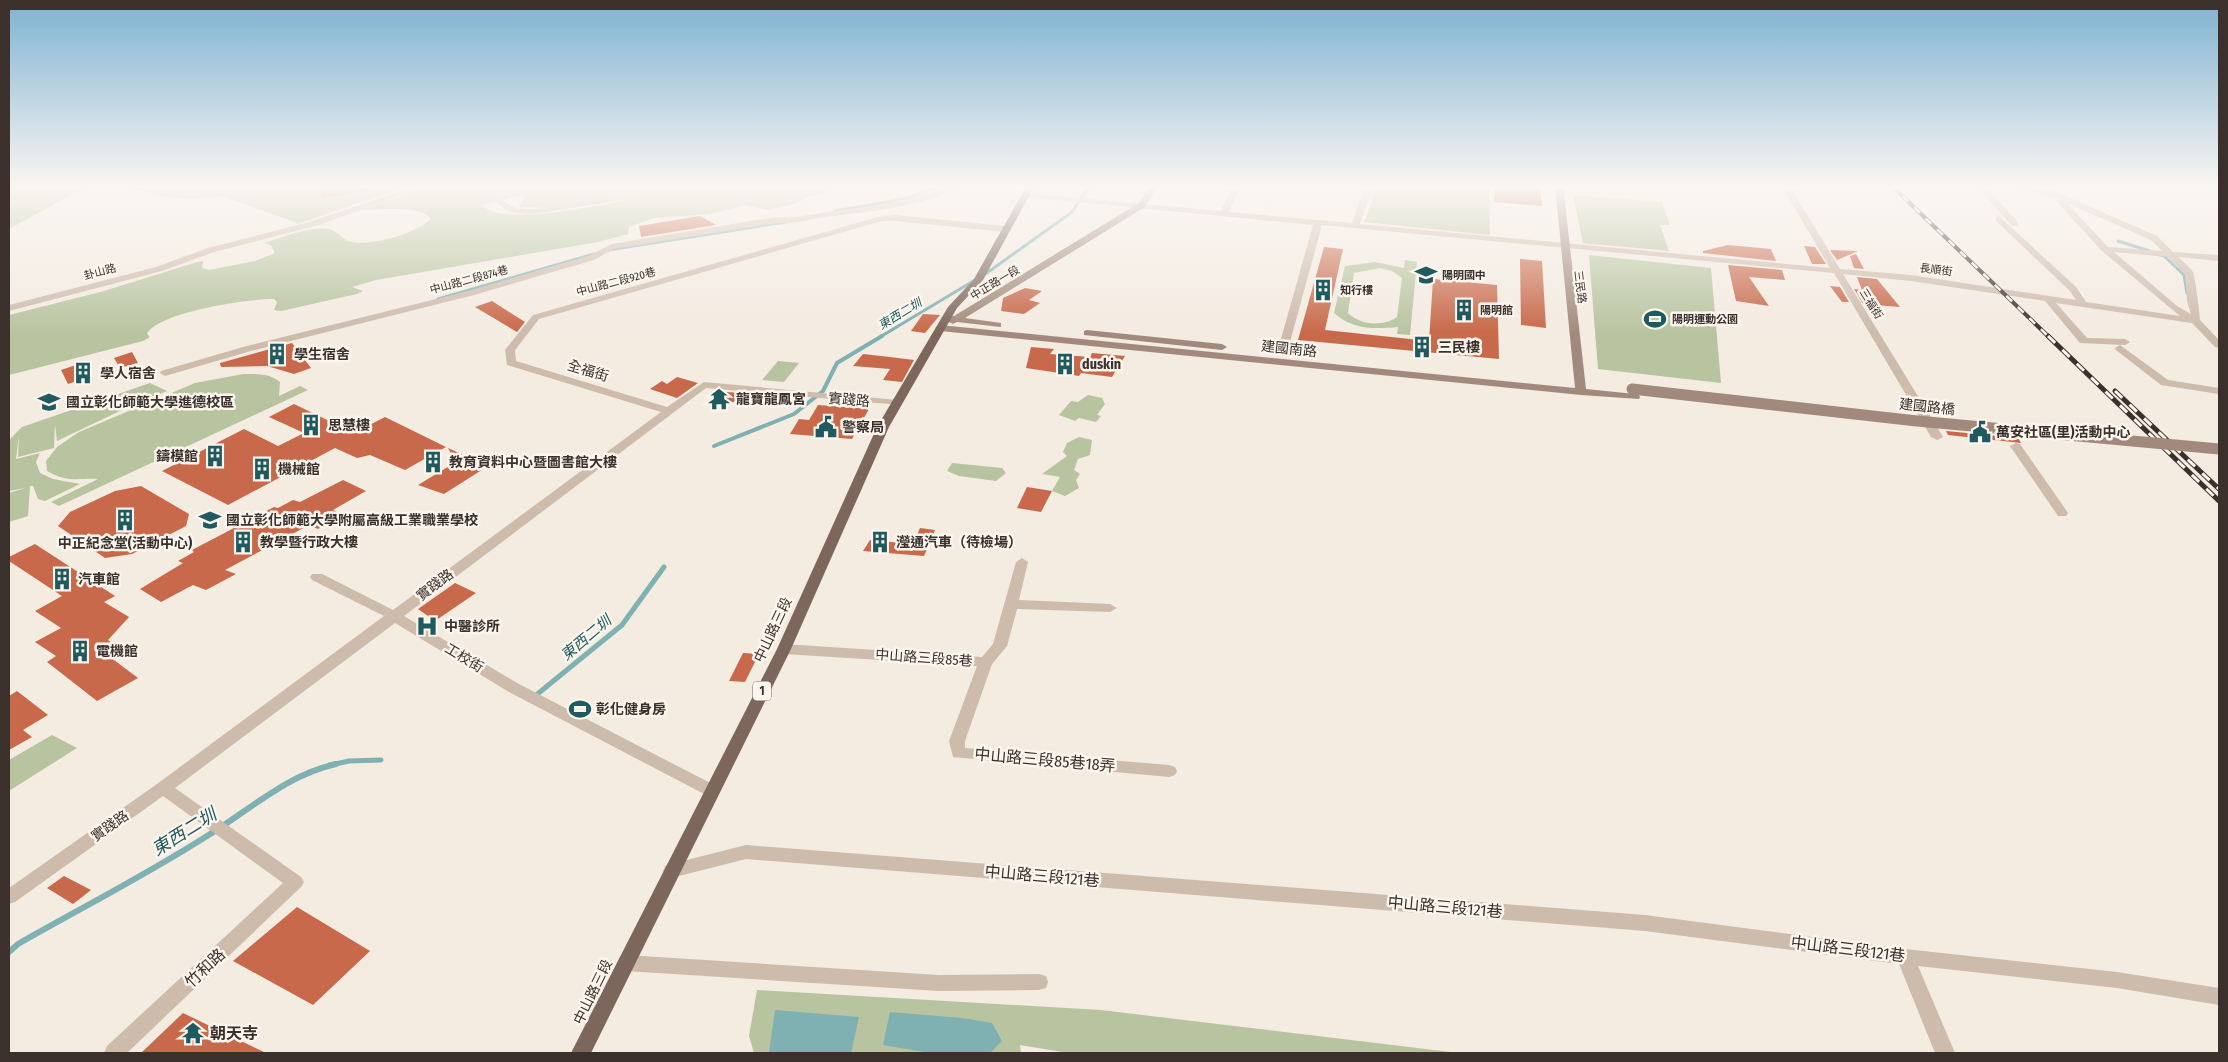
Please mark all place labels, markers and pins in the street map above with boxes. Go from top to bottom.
school or university icon: 陽明國中 [1413,262,1439,288]
place label: 陽明國中 [1442,269,1486,282]
building icon: 知行樓 [1310,277,1336,303]
place label: 知行樓 [1340,284,1373,297]
building icon: 陽明館 [1451,297,1477,323]
place label: 陽明館 [1480,304,1513,317]
sports icon: 陽明運動公園 [1642,306,1668,332]
place label: 陽明運動公園 [1672,313,1738,326]
building icon: 三民樓 [1409,334,1435,360]
place label: 三民樓 [1438,339,1480,356]
building icon: 學生宿舍 [264,341,290,367]
place label: 學生宿舍 [294,346,350,363]
building icon: duskin [1052,351,1078,377]
place label: duskin [1082,356,1121,373]
building icon: 學人宿舍 [70,360,96,386]
place label: 學人宿舍 [100,365,156,382]
temple icon: 龍寶龍鳳宮 [706,386,732,412]
school or university icon: 國立彰化師範大學進德校區 [36,389,62,415]
place label: 龍寶龍鳳宮 [736,391,806,408]
place label: 國立彰化師範大學進德校區 [66,394,234,411]
building icon: 思慧樓 [298,412,324,438]
public building icon: 警察局 [813,414,839,440]
place label: 思慧樓 [328,417,370,434]
place label: 警察局 [842,419,884,436]
public building icon: 萬安社區(里)活動中心 [1967,419,1993,445]
place label: 萬安社區(里)活動中心 [1996,424,2130,441]
building icon: 鑄模館 [202,443,228,469]
place label: 鑄模館 [156,448,198,465]
building icon: 教育資料中心暨圖書館大樓 [420,449,446,475]
place label: 教育資料中心暨圖書館大樓 [449,454,617,471]
building icon: 機械館 [249,456,275,482]
place label: 機械館 [278,461,320,478]
building icon: 中正紀念堂(活動中心) [112,507,138,533]
school or university icon: 國立彰化師範大學附屬高級工業職業學校 [197,507,223,533]
place label: 國立彰化師範大學附屬高級工業職業學校 [226,512,478,529]
building icon: 教學暨行政大樓 [230,529,256,555]
building icon: 瀅通汽車（待檢場） [867,529,893,555]
place label: 教學暨行政大樓 [260,534,358,551]
place label: 瀅通汽車（待檢場） [896,534,1022,551]
place label: 中正紀念堂(活動中心) [58,535,192,552]
building icon: 汽車館 [49,566,75,592]
place label: 汽車館 [78,571,120,588]
hospital icon: 中醫診所 [414,613,440,639]
place label: 中醫診所 [444,618,500,635]
building icon: 電機館 [67,638,93,664]
place label: 電機館 [96,643,138,660]
sports icon: 彰化健身房 [567,696,593,722]
place label: 彰化健身房 [596,701,666,718]
temple icon: 朝天寺 [180,1020,206,1046]
place label: 朝天寺 [210,1024,258,1043]

